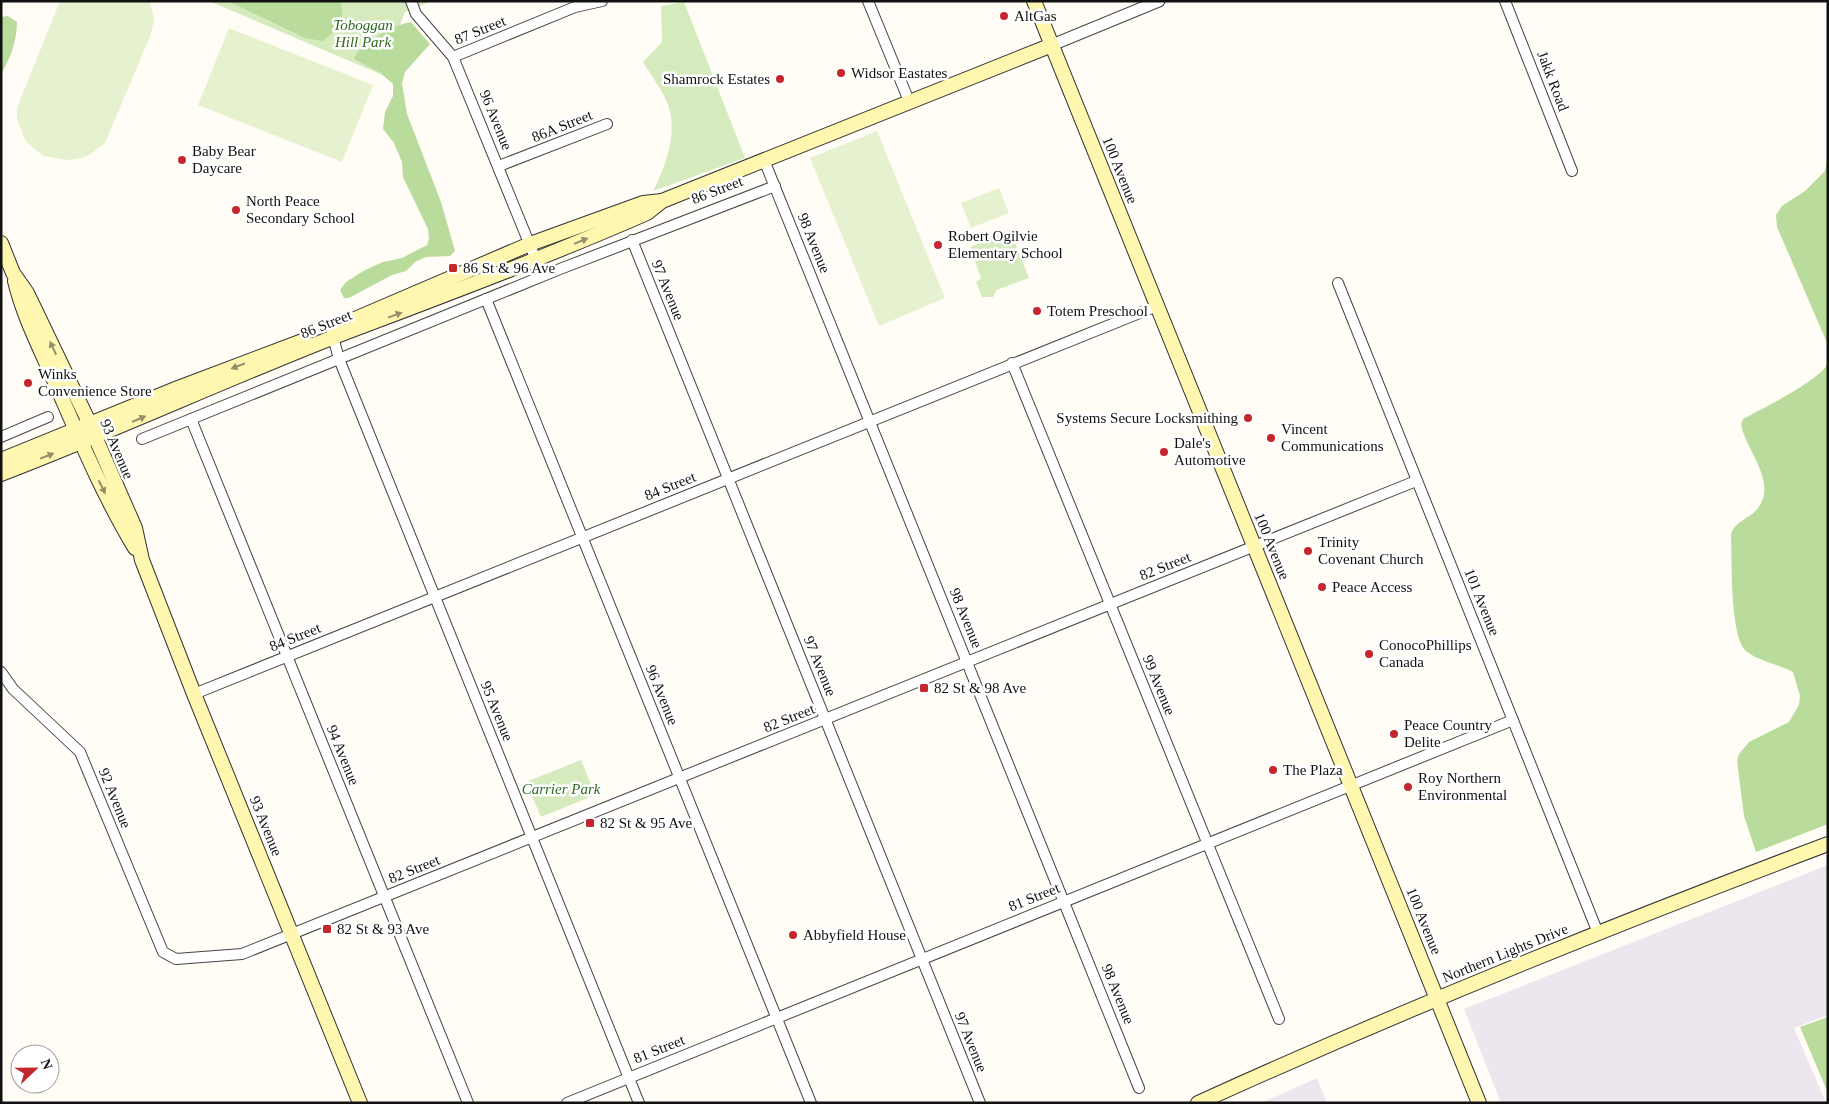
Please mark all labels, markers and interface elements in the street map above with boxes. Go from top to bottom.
place label: AltGas [1014,8,1057,24]
marker: AltGas [998,10,1010,22]
street label: 87 Street [452,12,509,47]
park label: Toboggan Hill Park [333,17,393,50]
street label: Jakk Road [1534,49,1572,114]
place label: Widsor Eastates [851,65,948,81]
marker: Widsor Eastates [835,67,847,79]
place label: Shamrock Estates [663,71,770,87]
marker: Shamrock Estates [774,73,786,85]
street label: 96 Avenue [477,88,515,153]
street label: 86A Street [529,106,595,145]
street label: 100 Avenue [1099,134,1141,206]
place label: Baby Bear Daycare [192,143,256,176]
marker: Baby Bear Daycare [176,154,188,166]
street label: 86 Street [689,173,746,207]
place label: North Peace Secondary School [246,193,355,226]
marker: North Peace Secondary School [230,204,242,216]
street label: 98 Avenue [795,211,833,276]
place label: Robert Ogilvie Elementary School [948,228,1063,261]
one-way arrow [574,237,588,245]
marker: Robert Ogilvie Elementary School [932,239,944,251]
street label: 97 Avenue [649,258,687,323]
place label: 86 St & 96 Ave [463,260,556,276]
marker: 86 St & 96 Ave [447,262,459,274]
place label: Totem Preschool [1047,303,1148,319]
marker: Totem Preschool [1031,305,1043,317]
street label: 86 Street [298,306,355,341]
one-way arrow [388,311,403,319]
one-way arrow [49,341,57,355]
one-way arrow [230,362,245,370]
place label: Winks Convenience Store [38,366,152,399]
marker: Winks Convenience Store [22,377,34,389]
place label: Systems Secure Locksmithing [1056,410,1238,426]
marker: Systems Secure Locksmithing [1242,412,1254,424]
one-way arrow [132,415,147,423]
street label: 93 Avenue [97,417,137,482]
place label: Vincent Communications [1281,421,1384,454]
marker: Vincent Communications [1265,432,1277,444]
place label: Dale's Automotive [1174,435,1246,468]
marker: Dale's Automotive [1158,446,1170,458]
one-way arrow [40,452,55,459]
street label: 84 Street [642,468,699,503]
one-way arrow [98,480,106,494]
street label: 100 Avenue [1251,510,1293,582]
place label: Trinity Covenant Church [1318,534,1424,567]
marker: Trinity Covenant Church [1302,545,1314,557]
street label: 82 Street [1137,548,1194,583]
street label: 101 Avenue [1461,566,1503,638]
place label: Peace Access [1332,579,1413,595]
marker: Peace Access [1316,581,1328,593]
street label: 98 Avenue [947,586,985,651]
street label: 84 Street [267,619,324,654]
street label: 97 Avenue [801,634,839,699]
place label: ConocoPhillips Canada [1379,637,1472,670]
marker: ConocoPhillips Canada [1363,648,1375,660]
street label: 99 Avenue [1140,653,1178,718]
street label: 96 Avenue [643,663,681,728]
street label: 95 Avenue [478,679,516,744]
place label: 82 St & 98 Ave [934,680,1027,696]
marker: 82 St & 98 Ave [918,682,930,694]
street label: 82 Street [761,700,818,735]
place label: Peace Country Delite [1404,717,1492,750]
street label: 94 Avenue [324,723,362,788]
marker: Peace Country Delite [1388,728,1400,740]
place label: The Plaza [1283,762,1343,778]
marker: The Plaza [1267,764,1279,776]
street label: 92 Avenue [96,766,134,831]
place label: Roy Northern Environmental [1418,770,1507,803]
park label: Carrier Park [522,781,601,797]
marker: Roy Northern Environmental [1402,781,1414,793]
street label: 93 Avenue [247,794,285,859]
place label: 82 St & 95 Ave [600,815,693,831]
marker: 82 St & 95 Ave [584,817,596,829]
street label: 82 Street [386,851,443,886]
street label: 81 Street [1006,879,1063,914]
street label: 100 Avenue [1403,885,1445,957]
street label: Northern Lights Drive [1440,920,1570,986]
place label: 82 St & 93 Ave [337,921,430,937]
marker: 82 St & 93 Ave [321,923,333,935]
place label: Abbyfield House [803,927,906,943]
marker: Abbyfield House [787,929,799,941]
street label: 98 Avenue [1099,962,1137,1027]
street label: 97 Avenue [952,1010,990,1075]
street label: 81 Street [631,1031,688,1066]
north arrow [10,1044,60,1094]
text: N [38,1057,55,1072]

